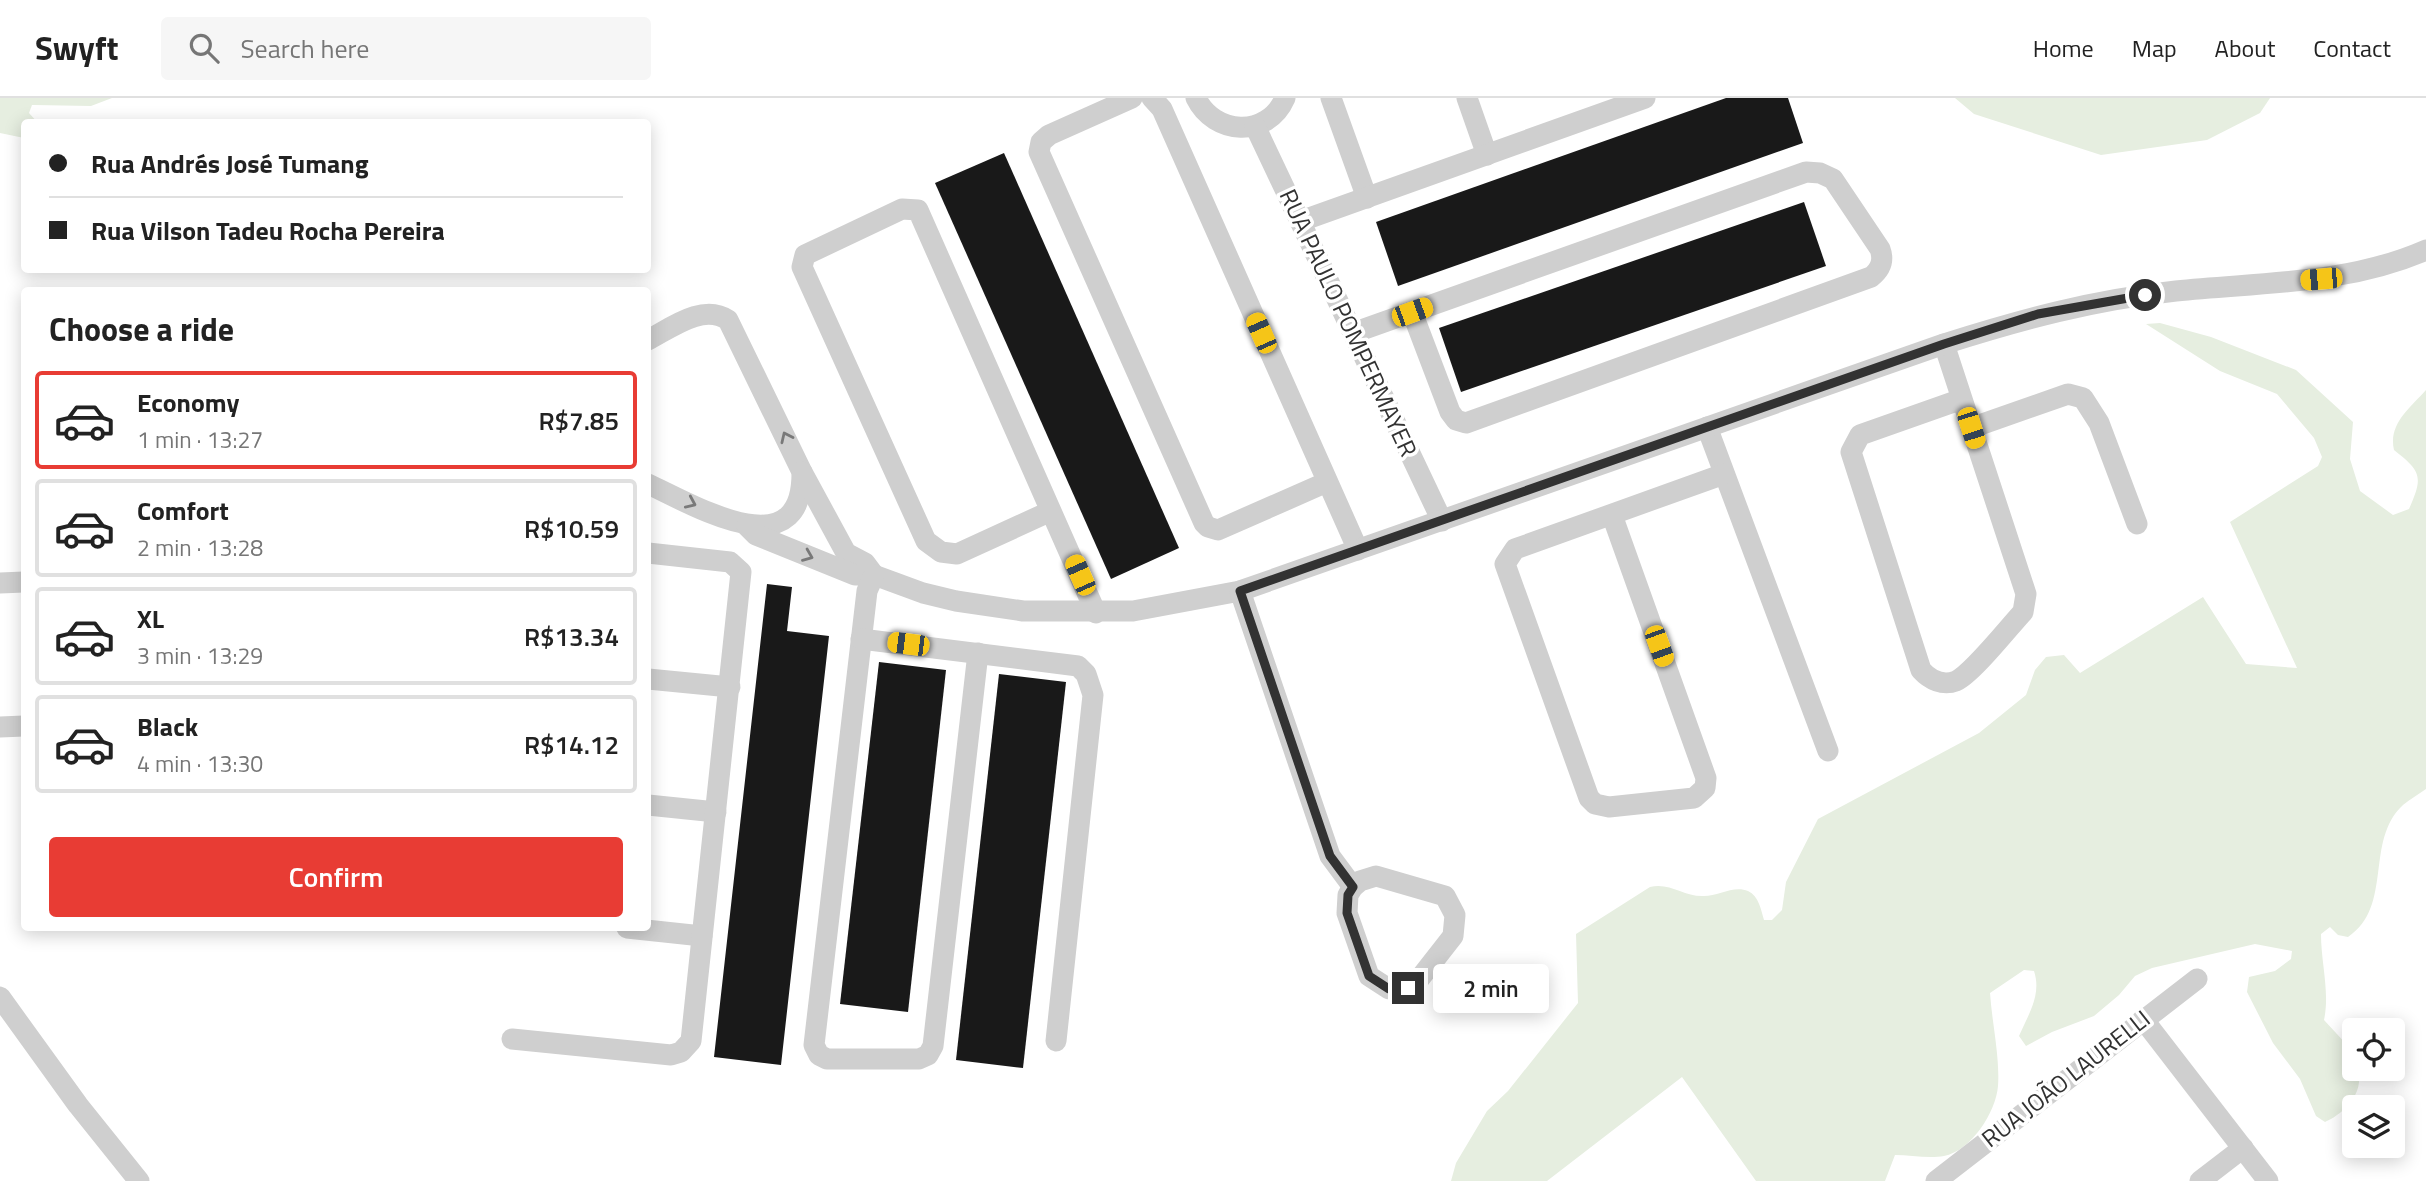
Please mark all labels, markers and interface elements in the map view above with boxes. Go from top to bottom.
search box [161,17,651,80]
text: Swyft [35,23,119,73]
icon: search [185,29,223,67]
text: Search here [241,29,369,68]
text: Home [2033,30,2094,66]
text: Map [2132,30,2177,66]
text: About [2215,30,2275,66]
text: Contact [2313,30,2391,66]
text: Rua Andrés José Tumang [91,144,369,183]
street label: RUA PAULO POMPERMAYER [1271,183,1427,462]
text: Rua Vilson Tadeu Rocha Pereira [91,211,445,250]
car [2300,267,2343,291]
route start [2129,279,2161,311]
car [1389,295,1436,329]
text: Choose a ride [49,305,234,353]
car [1243,310,1280,356]
text: Economy [137,383,239,422]
icon: car [53,389,116,452]
text: R$7.85 [538,401,619,440]
car [1955,405,1988,451]
text: 1 min · 13:27 [137,422,263,457]
one-way arrow [780,432,794,444]
text: Comfort [137,491,229,530]
one-way arrow [684,495,696,509]
icon: car [53,497,116,560]
text: R$10.59 [524,509,619,548]
text: 2 min · 13:28 [137,530,263,565]
one-way arrow [801,547,813,561]
car [1062,552,1099,598]
text: XL [137,599,164,638]
icon: car [53,605,116,668]
text: R$13.34 [524,617,619,656]
car [1642,623,1677,669]
car [886,631,931,657]
text: 3 min · 13:29 [137,638,263,673]
text: Black [137,707,198,746]
icon: car [53,713,116,776]
text: R$14.12 [524,725,619,764]
text: 4 min · 13:30 [137,746,263,781]
button: Confirm [49,837,623,917]
callout: 2 min [1432,964,1548,1012]
text: 2 min [1463,971,1519,1006]
route end [1392,972,1424,1004]
street label: RUA JOÃO LAURELLI [1973,1001,2157,1156]
map controls [2342,1018,2405,1158]
button: locate [2342,1018,2405,1081]
button: layers [2342,1095,2405,1158]

